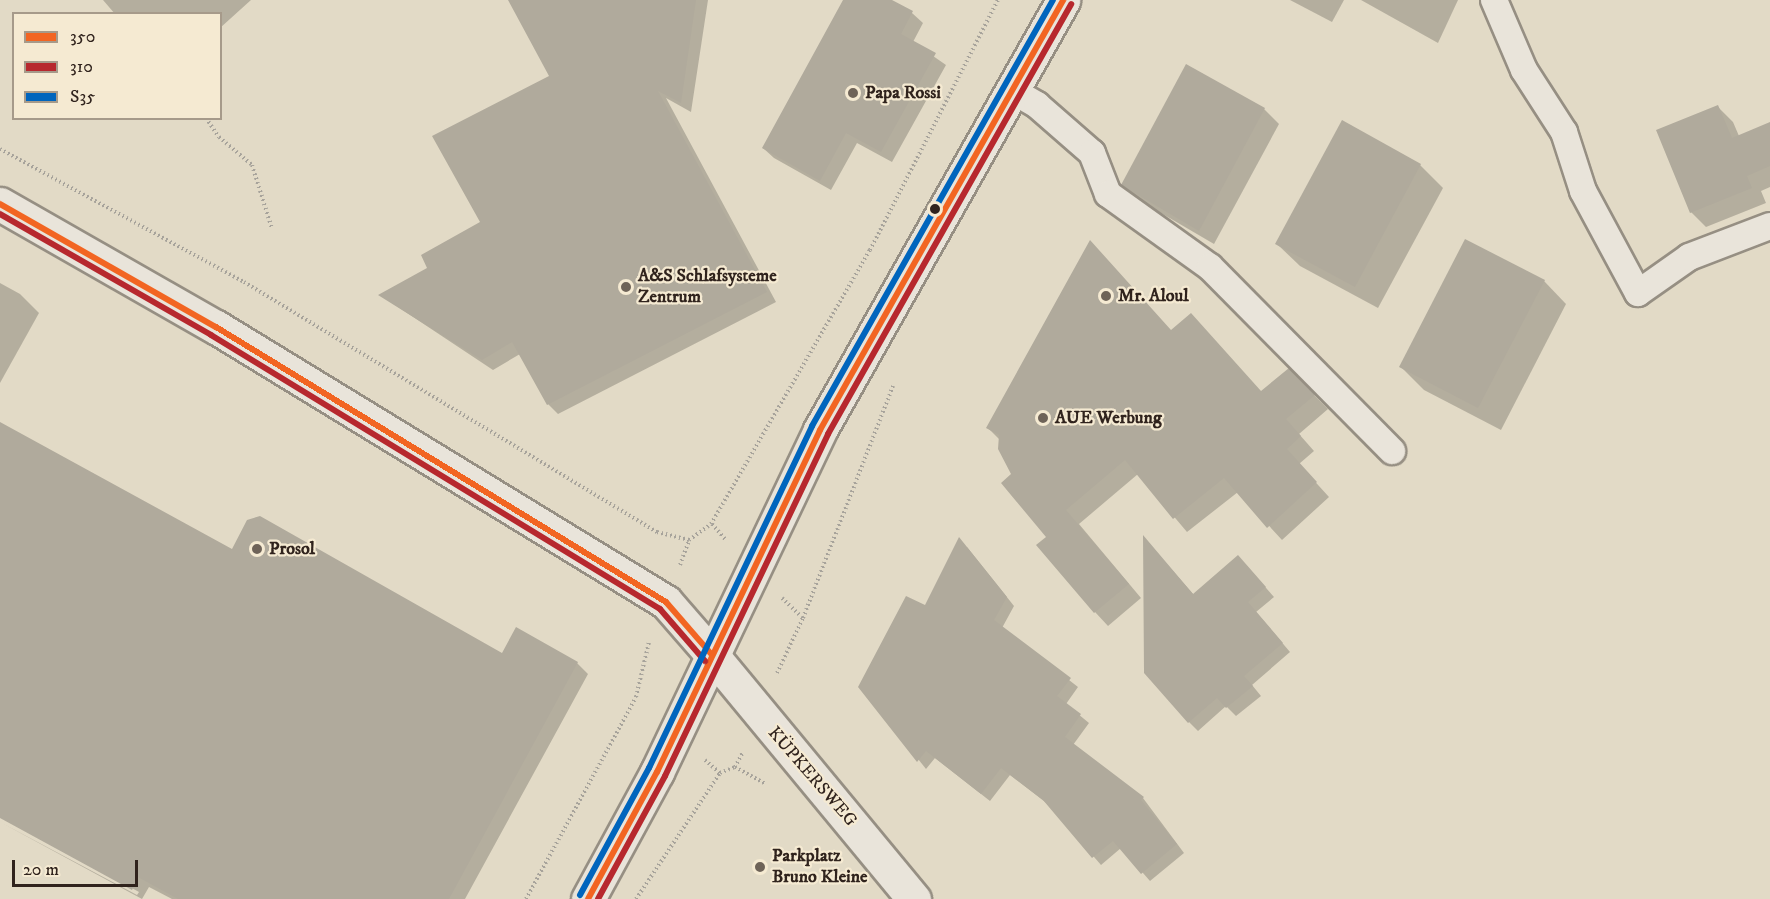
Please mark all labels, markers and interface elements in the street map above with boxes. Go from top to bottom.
legend [12,12,222,120]
text: 350 [70,26,95,48]
text: 310 [70,56,93,78]
place label: Papa Rossi [865,82,941,104]
text: S35 [70,86,95,108]
marker: Papa Rossi [846,86,860,100]
unlabelled marker [929,203,941,215]
place label: A&S Schlafsysteme Zentrum [638,266,777,308]
marker: A&S Schlafsysteme Zentrum [619,280,633,294]
place label: Mr. Aloul [1118,285,1189,307]
marker: Mr. Aloul [1099,289,1113,303]
place label: AUE Werbung [1055,407,1162,429]
marker: AUE Werbung [1036,411,1050,425]
place label: Prosol [269,538,315,560]
marker: Prosol [250,542,264,556]
street label: KÜPKERSWEG [763,723,861,831]
place label: Parkplatz Bruno Kleine [772,846,868,888]
scale bar [15,848,141,886]
text: 20 m [23,859,59,881]
marker: Parkplatz Bruno Kleine [753,860,767,874]

